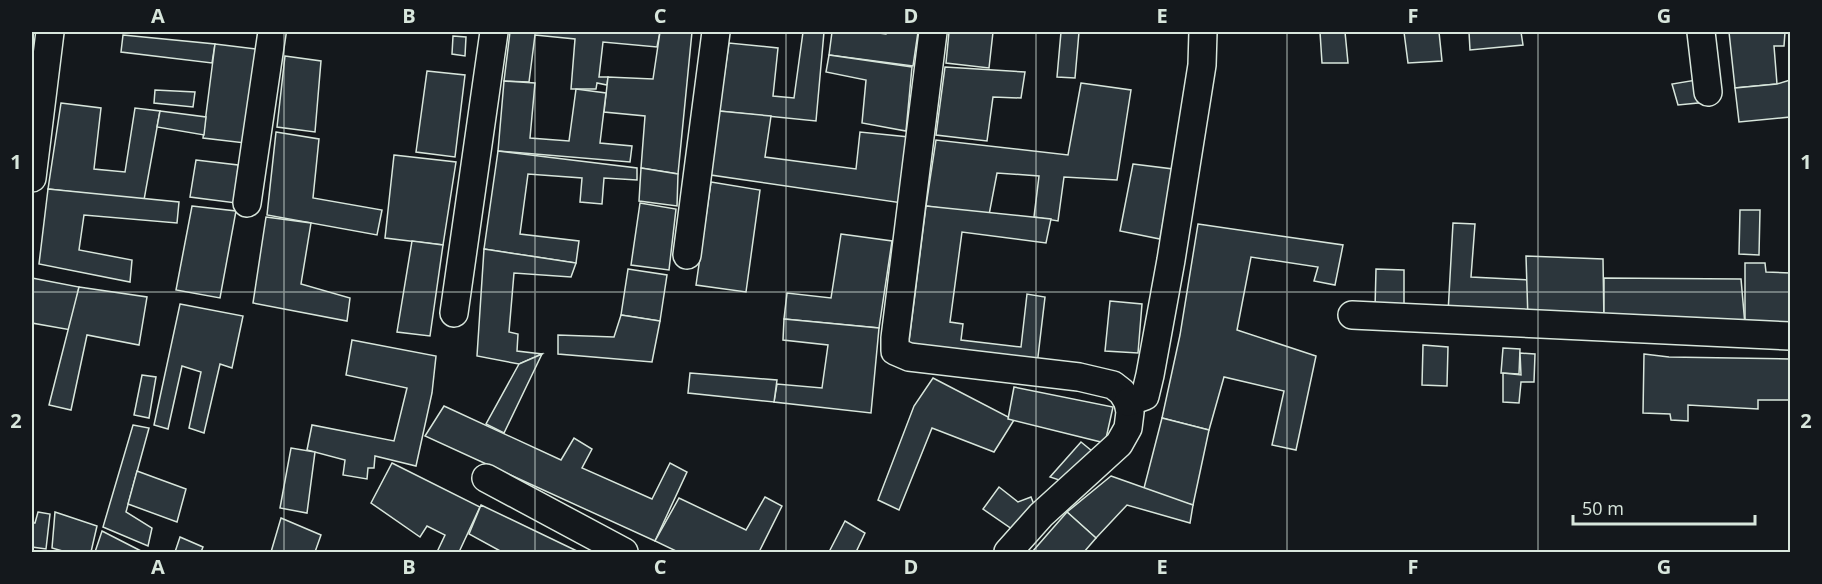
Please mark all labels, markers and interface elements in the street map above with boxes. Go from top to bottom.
text: A [151,2,165,29]
text: B [402,2,416,29]
text: C [654,2,667,29]
text: D [904,2,918,29]
text: E [1156,2,1168,29]
text: F [1408,2,1418,29]
text: G [1657,2,1671,29]
text: 1 [10,148,22,175]
text: 1 [1800,148,1812,175]
text: 2 [10,407,22,434]
text: 2 [1800,407,1812,434]
scale bar [1573,488,1754,526]
text: 50 m [1582,496,1624,520]
text: A [151,553,165,580]
text: B [402,553,416,580]
text: C [654,553,667,580]
text: D [904,553,918,580]
text: E [1156,553,1168,580]
text: F [1408,553,1418,580]
text: G [1657,553,1671,580]

